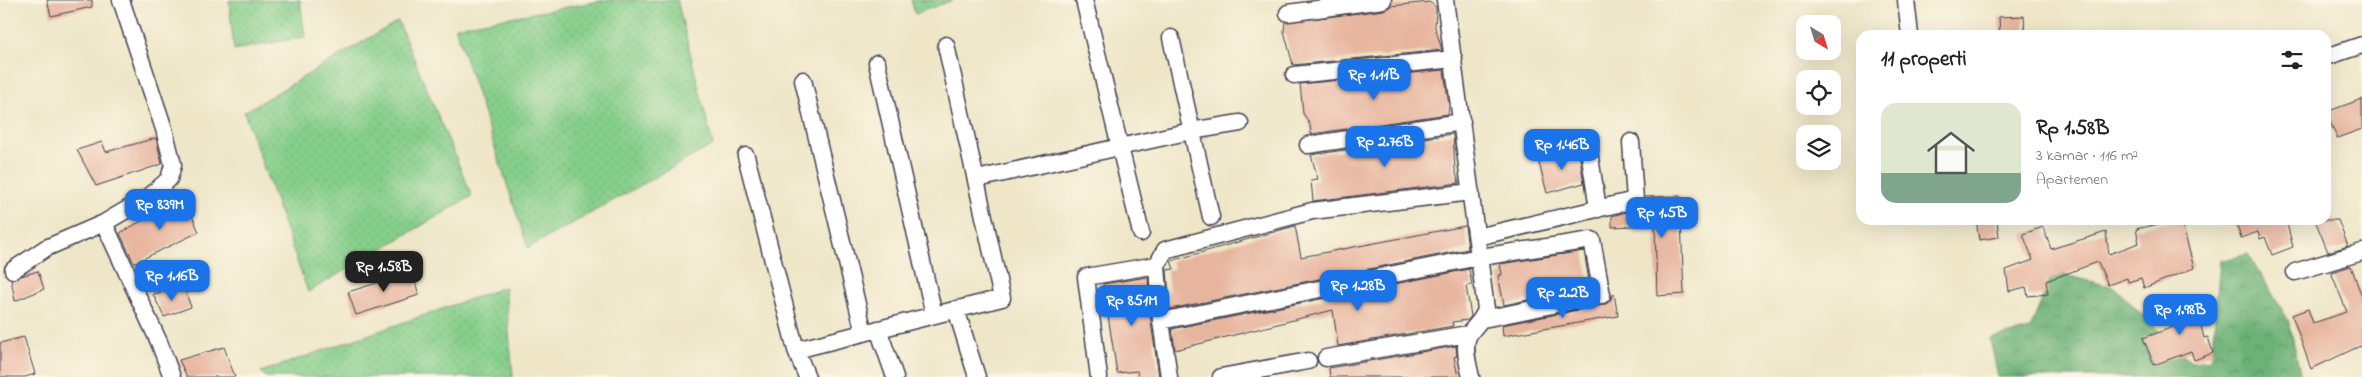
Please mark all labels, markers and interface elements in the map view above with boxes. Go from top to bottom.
north arrow [1796,15,1841,60]
map controls [1796,15,1841,170]
text: 11 properti [1881,45,1967,75]
icon: filters [2278,46,2306,74]
pin: Rp 1.11B [1322,58,1426,101]
text: Rp 1.11B [1349,63,1399,87]
button: locate [1796,70,1841,115]
text: Rp 1.58B [2036,114,2109,144]
icon: home [1921,123,1981,183]
button: layers [1796,125,1841,170]
pin: Rp 2.76B [1333,126,1437,168]
pin: Rp 1.46B [1510,128,1614,171]
text: Rp 2.76B [1356,130,1414,154]
text: Rp 1.46B [1535,133,1589,157]
text: 3 kamar · 116 m² [2036,144,2138,168]
text: Apartemen [2036,168,2108,192]
pin: Rp 839M [114,188,206,231]
text: Rp 839M [136,193,184,217]
pin: Rp 1.5B [1616,196,1708,239]
text: Rp 1.5B [1637,201,1687,225]
pin: Rp 1.58B [332,250,436,293]
text: Rp 1.58B [356,255,412,279]
pin: Rp 1.16B [120,260,224,302]
text: Rp 1.16B [146,264,198,288]
pin: Rp 1.28B [1306,270,1410,312]
text: Rp 1.28B [1331,274,1385,298]
pin: Rp 2.2B [1517,276,1609,319]
text: Rp 2.2B [1537,281,1589,305]
pin: Rp 851M [1086,284,1178,327]
text: Rp 851M [1106,289,1158,313]
pin: Rp 1.98B [2128,294,2232,336]
text: Rp 1.98B [2154,298,2206,322]

